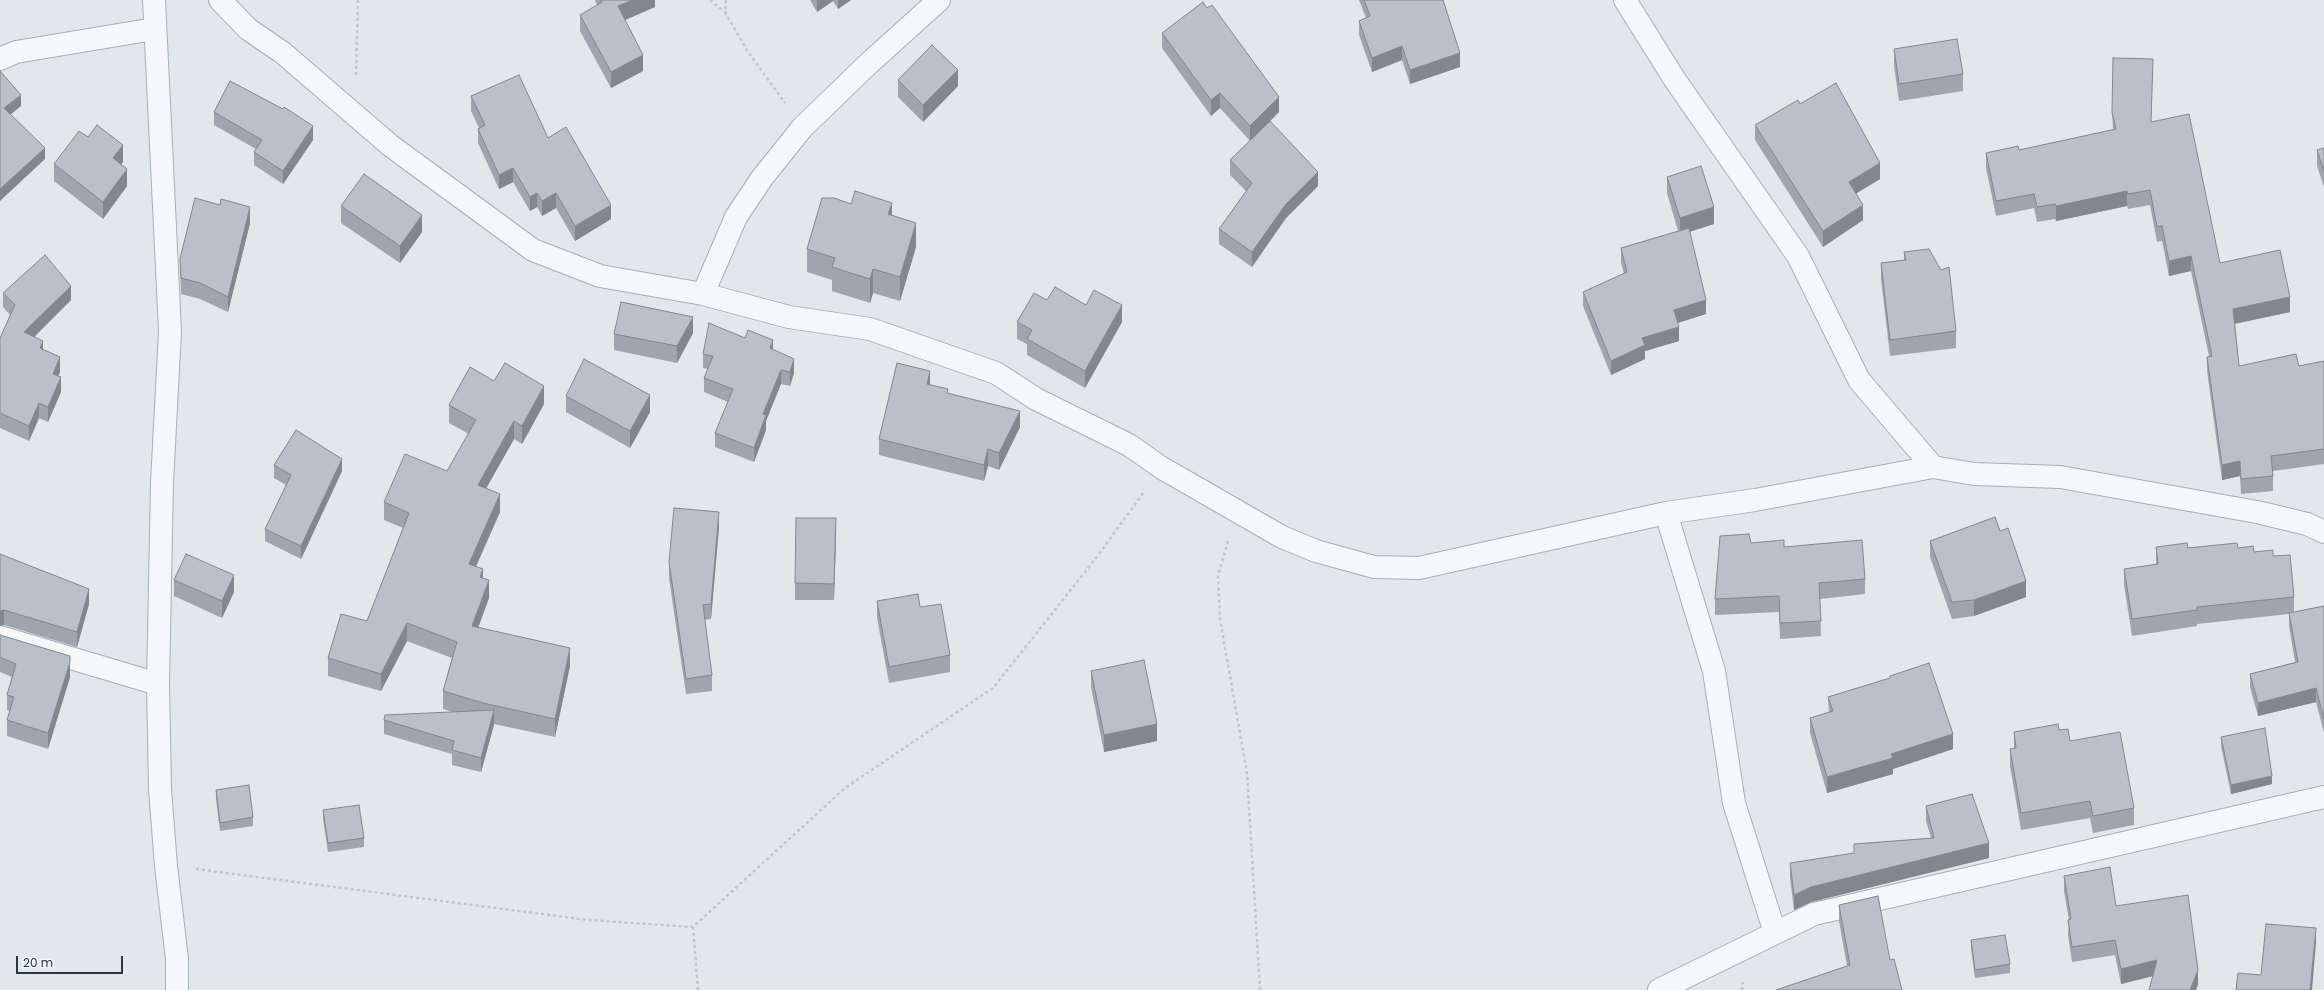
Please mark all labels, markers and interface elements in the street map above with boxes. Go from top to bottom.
scale bar [18,948,125,974]
text: 20 m [23,954,53,971]

